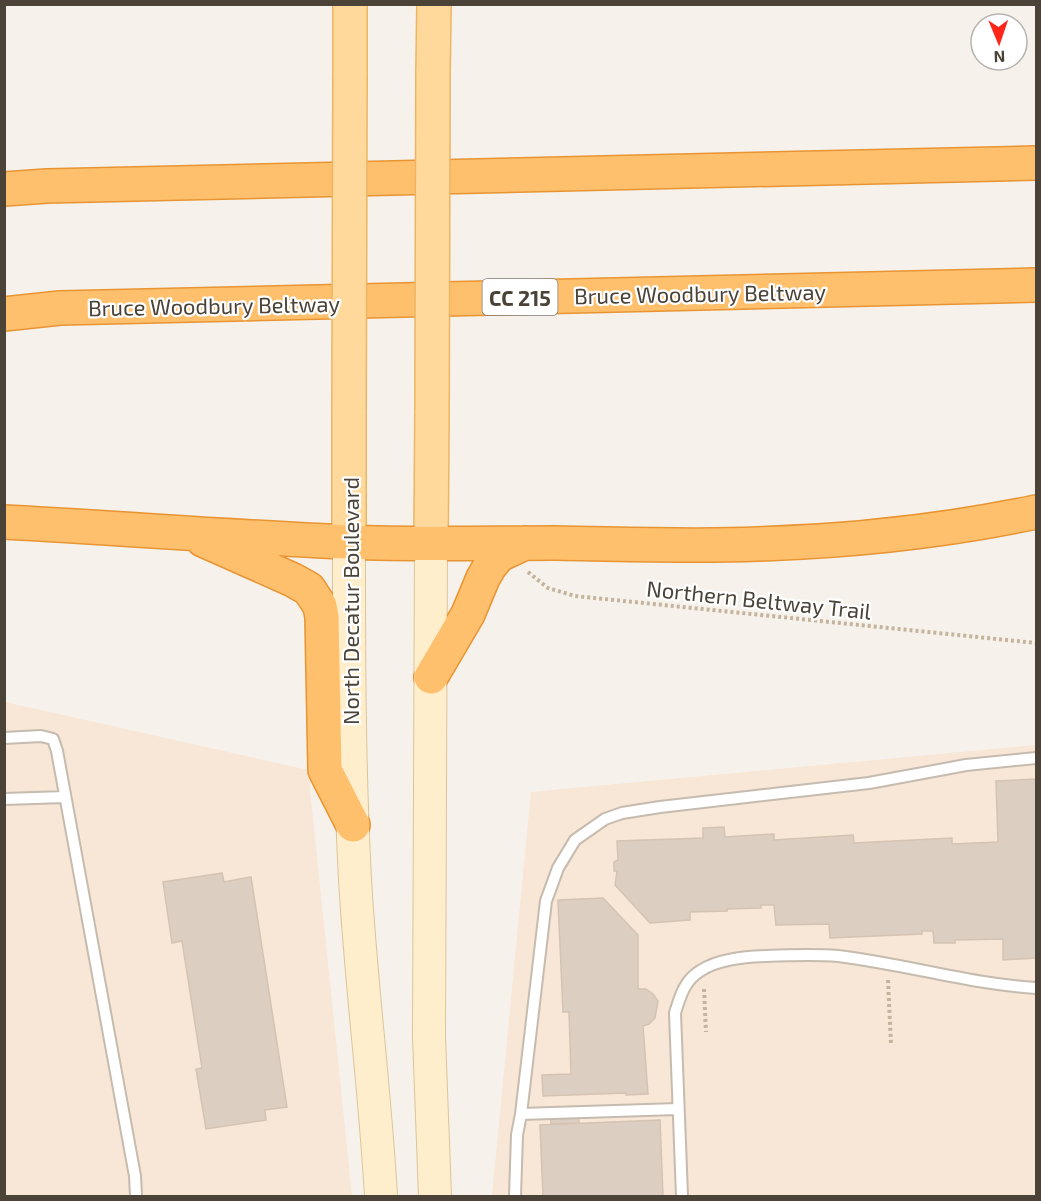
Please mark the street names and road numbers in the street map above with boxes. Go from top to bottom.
street label: Bruce Woodbury Beltway [574,278,827,308]
road number: CC 215 [482,279,558,315]
street label: Bruce Woodbury Beltway [88,290,341,320]
street label: North Decatur Boulevard [337,477,363,725]
street label: Northern Beltway Trail [645,574,873,624]

